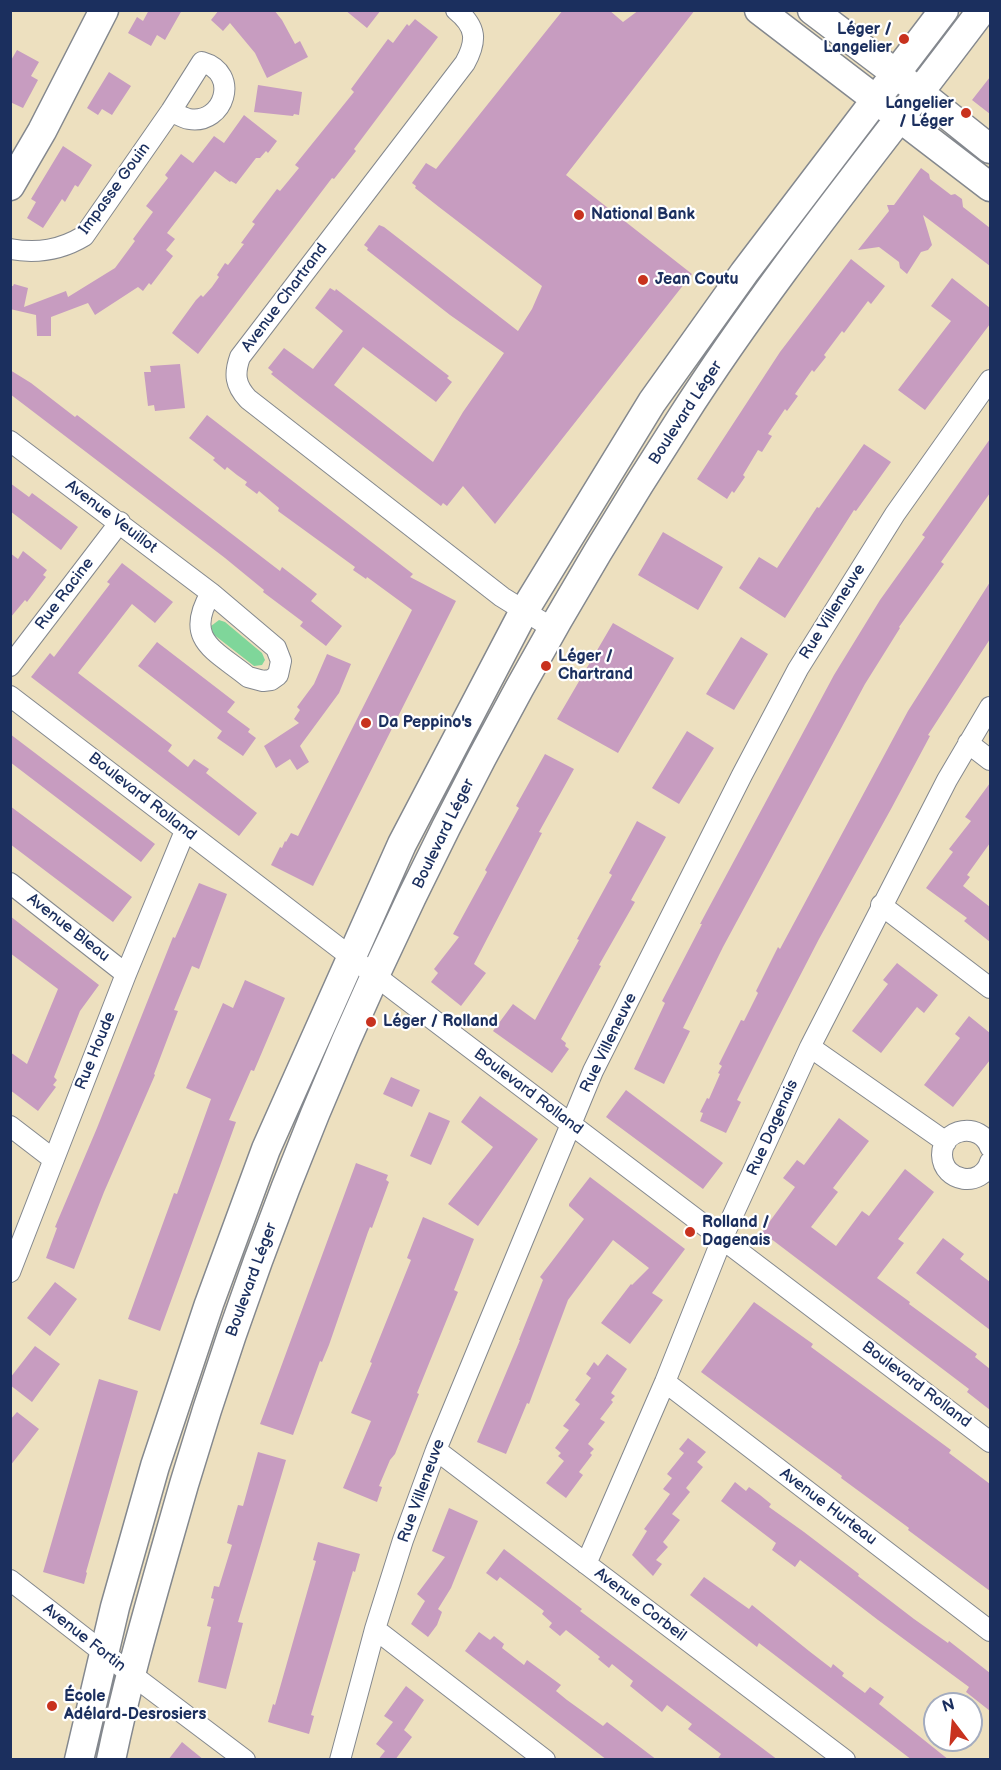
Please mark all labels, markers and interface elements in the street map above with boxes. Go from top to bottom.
place label: Léger / Langelier [823,20,892,58]
marker: Léger / Langelier [897,32,911,46]
place label: Langelier / Léger [885,94,954,132]
marker: Langelier / Léger [959,106,973,120]
street label: Impasse Gouin [75,139,155,239]
place label: National Bank [591,205,695,225]
marker: National Bank [572,208,586,222]
street label: Avenue Chartrand [238,240,332,356]
place label: Jean Coutu [655,270,738,290]
marker: Jean Coutu [636,273,650,287]
street label: Boulevard Léger [645,357,727,469]
street label: Avenue Veuillot [61,476,161,558]
street label: Rue Racine [32,554,98,634]
street label: Rue Villeneuve [796,561,870,663]
place label: Léger / Chartrand [558,647,633,685]
marker: Léger / Chartrand [539,659,553,673]
place label: Da Peppino's [378,713,472,733]
marker: Da Peppino's [359,716,373,730]
street label: Boulevard Rolland [84,749,200,845]
street label: Boulevard Léger [409,776,479,892]
street label: Avenue Bleau [23,890,113,966]
street label: Rue Villeneuve [577,990,641,1096]
street label: Rue Houde [72,1009,120,1093]
place label: Léger / Rolland [383,1012,498,1032]
marker: Léger / Rolland [364,1015,378,1029]
street label: Boulevard Rolland [470,1045,586,1139]
street label: Rue Dagenais [743,1077,803,1179]
place label: Rolland / Dagenais [702,1213,770,1251]
street label: Boulevard Léger [222,1220,282,1340]
marker: Rolland / Dagenais [683,1225,697,1239]
street label: Boulevard Rolland [858,1338,974,1432]
street label: Rue Villeneuve [394,1437,450,1545]
street label: Avenue Hurteau [776,1464,880,1550]
street label: Avenue Corbeil [590,1564,690,1646]
street label: Avenue Fortin [39,1600,129,1676]
place label: École Adélard-Desrosiers [64,1687,206,1725]
north arrow [923,1692,983,1752]
text: N [940,1695,957,1717]
marker: École Adélard-Desrosiers [45,1699,59,1713]

